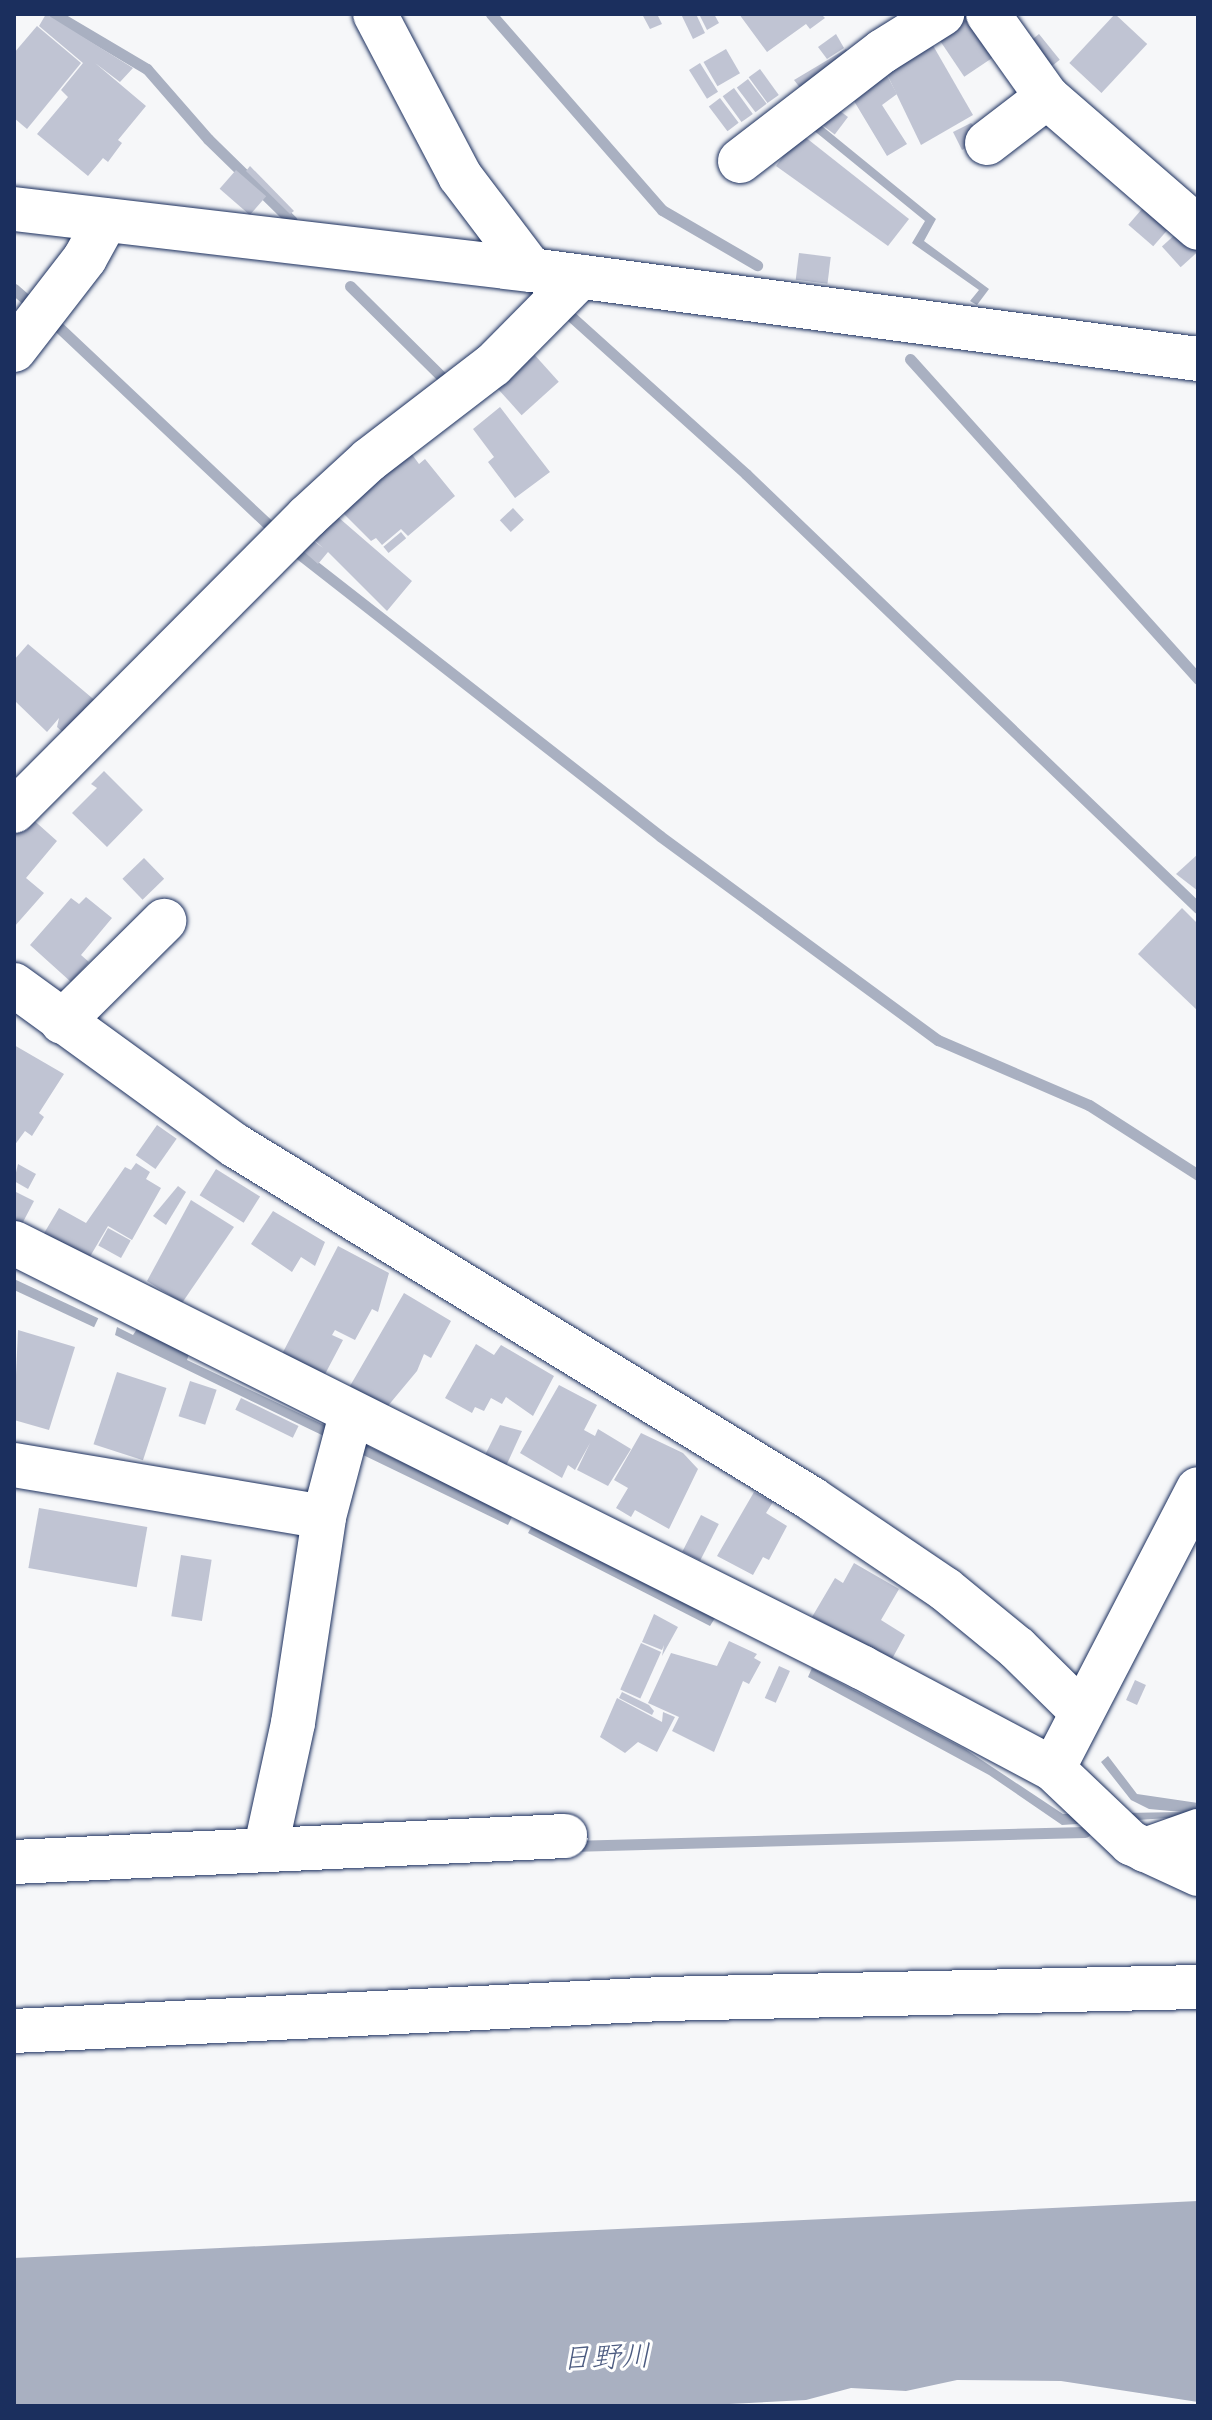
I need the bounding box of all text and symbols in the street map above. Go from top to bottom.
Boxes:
water label: 日野川 [560,2337,652,2377]

